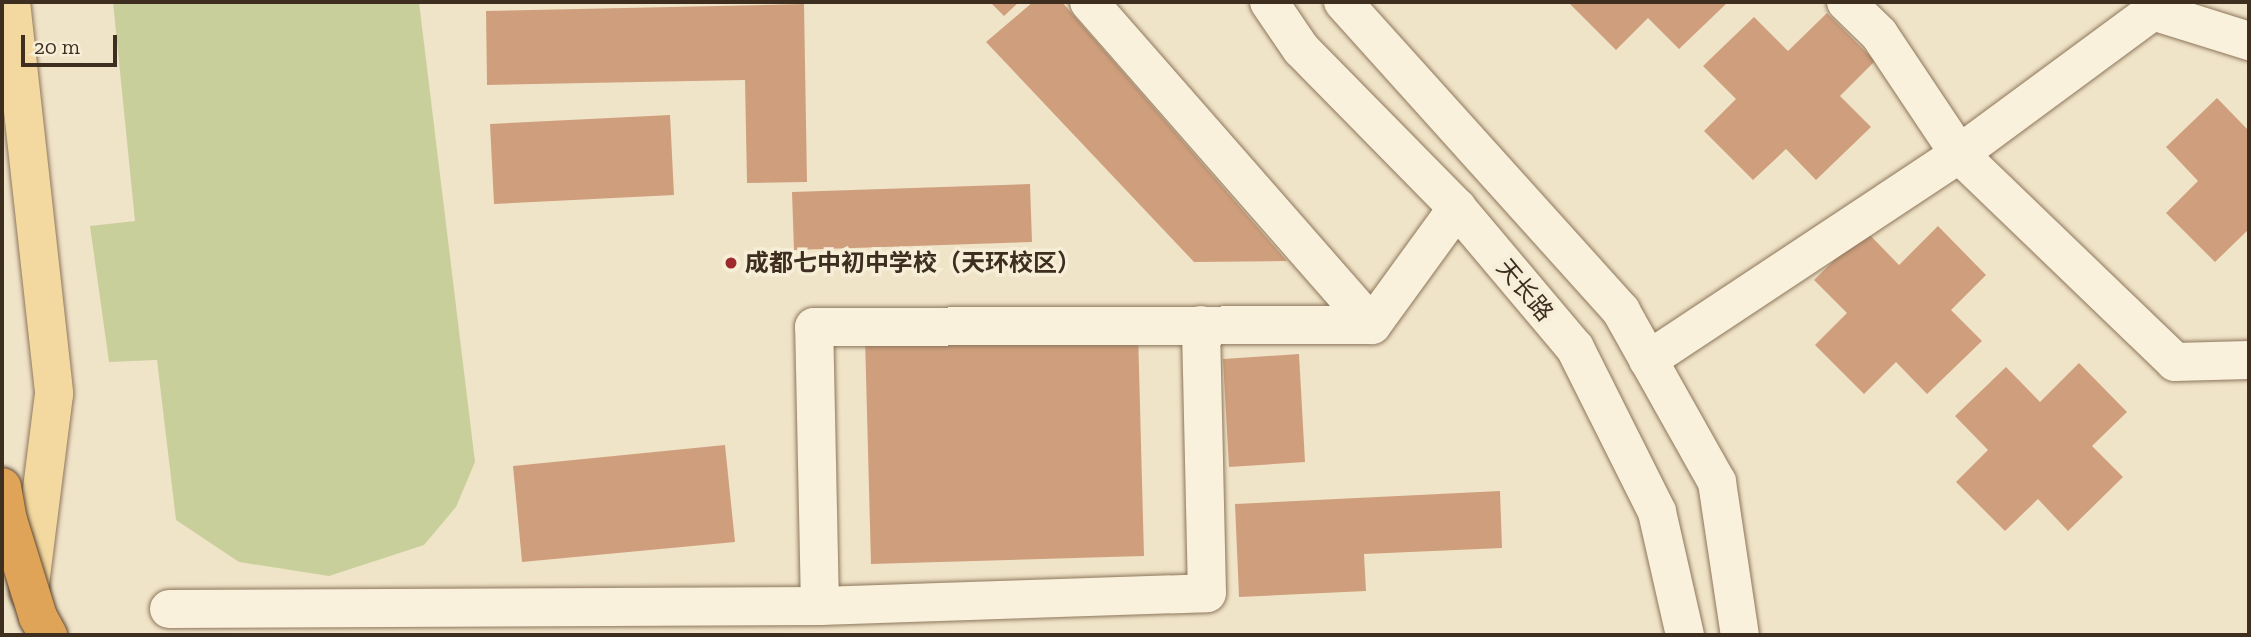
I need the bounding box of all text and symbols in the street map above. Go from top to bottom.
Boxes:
scale bar [24,21,121,65]
text: 20 m [34,34,80,59]
place label: 成都七中初中学校（天环校区） [745,249,1081,277]
street label: 天长路 [1491,253,1559,327]
marker: 成都七中初中学校（天环校区） [723,255,739,271]

